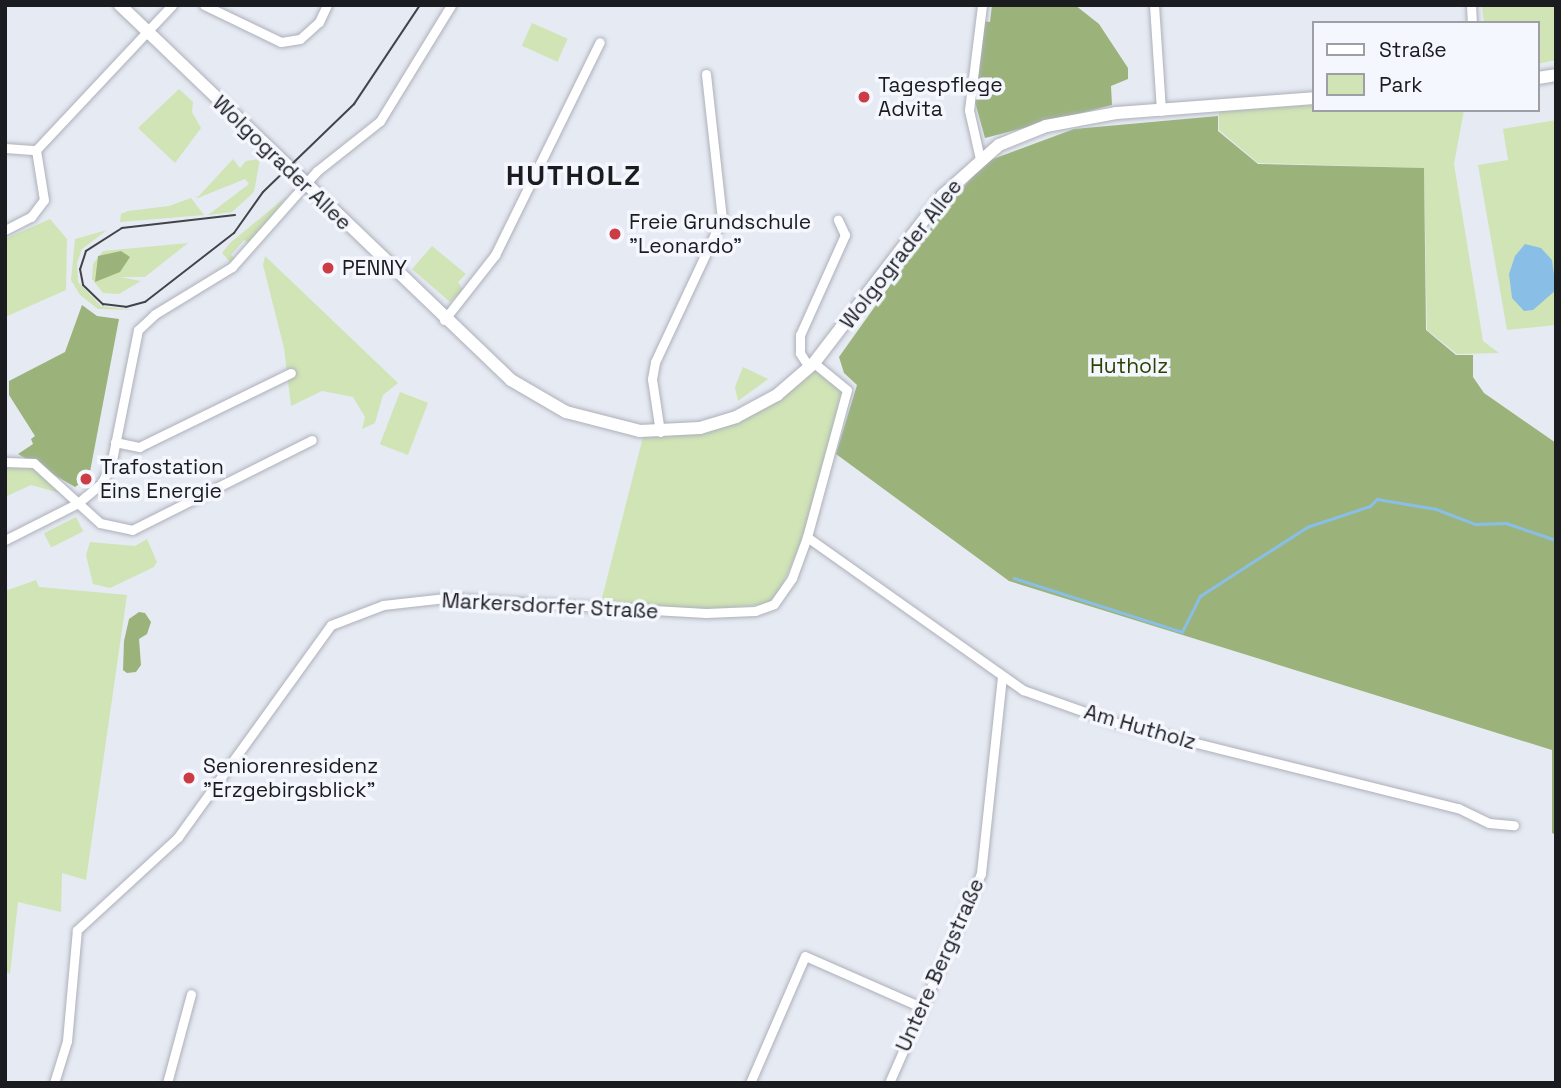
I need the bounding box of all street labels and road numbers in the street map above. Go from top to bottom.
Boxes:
street label: Wolgograder Allee [207,90,357,236]
street label: Wolgograder Allee [835,174,967,334]
street label: Markersdorfer Straße [441,588,659,624]
street label: Am Hutholz [1081,699,1199,755]
street label: Untere Bergstraße [891,875,989,1055]

